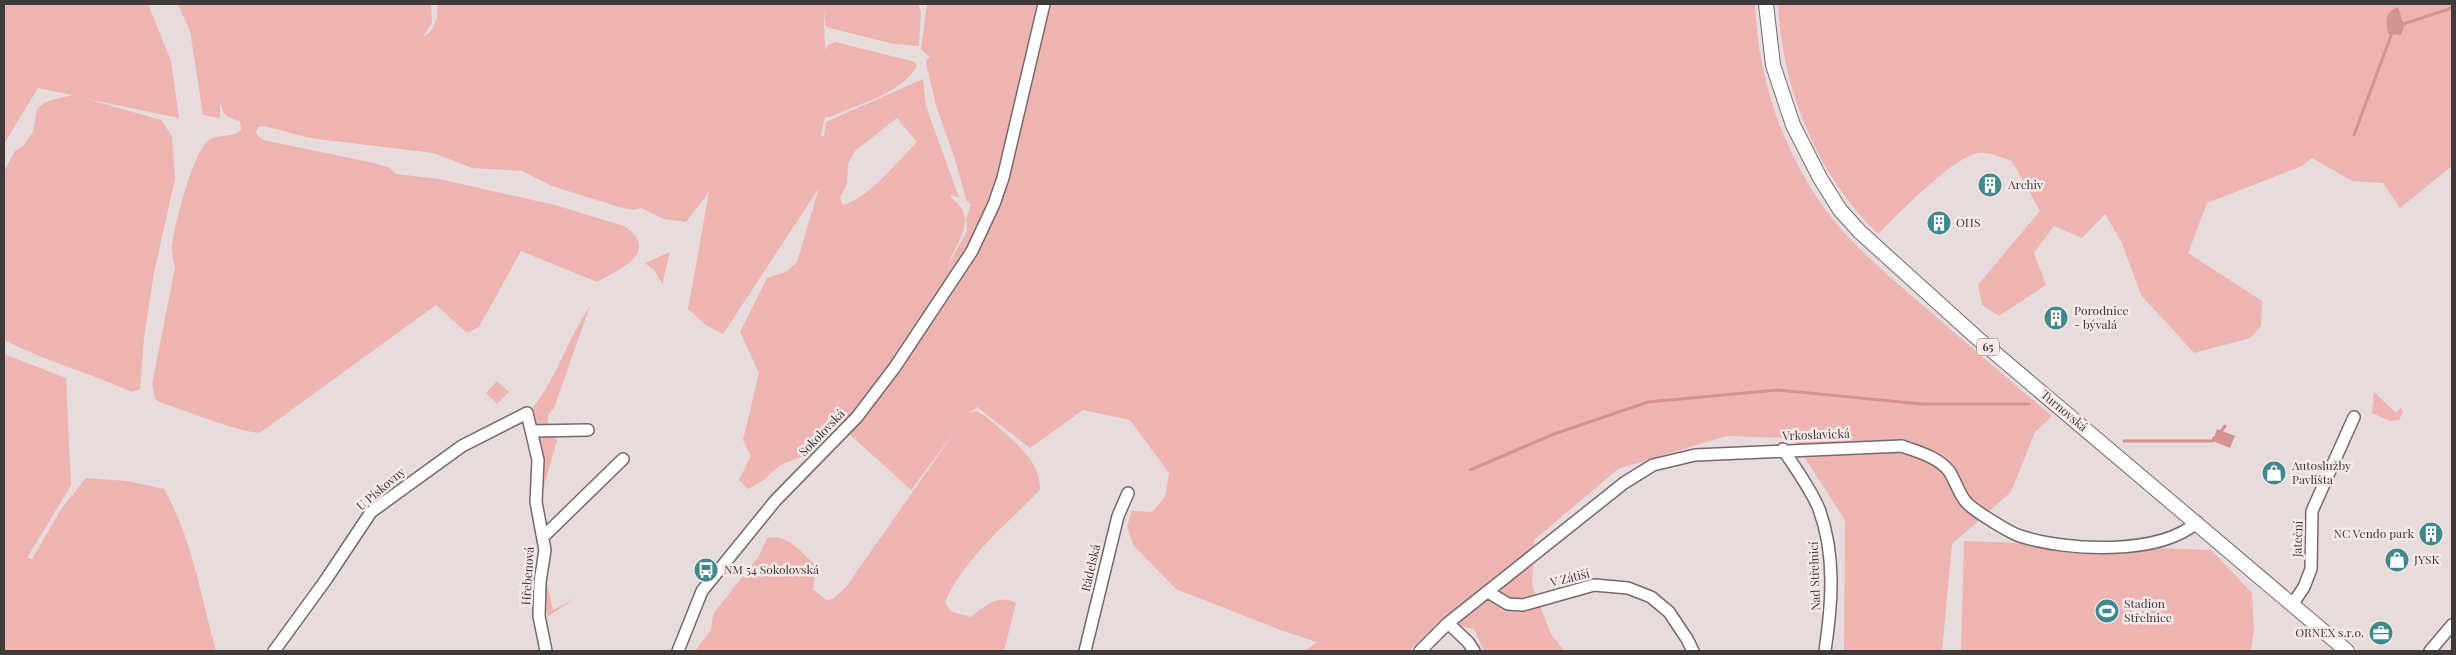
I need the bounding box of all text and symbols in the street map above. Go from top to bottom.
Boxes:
building icon: Archiv [1977,172,2003,198]
place label: Archiv [2007,176,2043,192]
building icon: OHS [1926,210,1952,236]
place label: OHS [1956,214,1980,230]
place label: Porodnice - bývalá [2074,302,2129,332]
building icon: Porodnice - bývalá [2043,305,2069,331]
road number: 65 [1977,338,1999,356]
street label: Turnovská [2038,386,2091,434]
street label: Sokolovská [795,405,848,459]
street label: Vrkoslavická [1781,425,1850,443]
place label: Autoslužby Pavlišta [2291,457,2351,487]
shop icon: Autoslužby Pavlišta [2261,460,2287,486]
street label: U Pískovny [353,463,408,513]
street label: Jateční [2288,520,2306,558]
building icon: NC Vendo park [2418,521,2444,547]
place label: NC Vendo park [2334,525,2414,541]
street label: Nad Střelnicí [1805,541,1823,611]
street label: Rádelská [1077,543,1103,593]
street label: Hřebenová [517,546,537,606]
shop icon: JYSK [2384,547,2410,573]
place label: JYSK [2413,551,2439,567]
bus stop icon: NM 54 Sokolovská [693,557,719,583]
place label: NM 54 Sokolovská [724,561,819,577]
street label: V Zátiší [1547,564,1592,590]
place label: Stadion Střelnice [2124,595,2172,625]
sports icon: Stadion Střelnice [2094,598,2120,624]
office icon: ORNEX s.r.o. [2368,620,2394,646]
place label: ORNEX s.r.o. [2295,624,2364,640]

